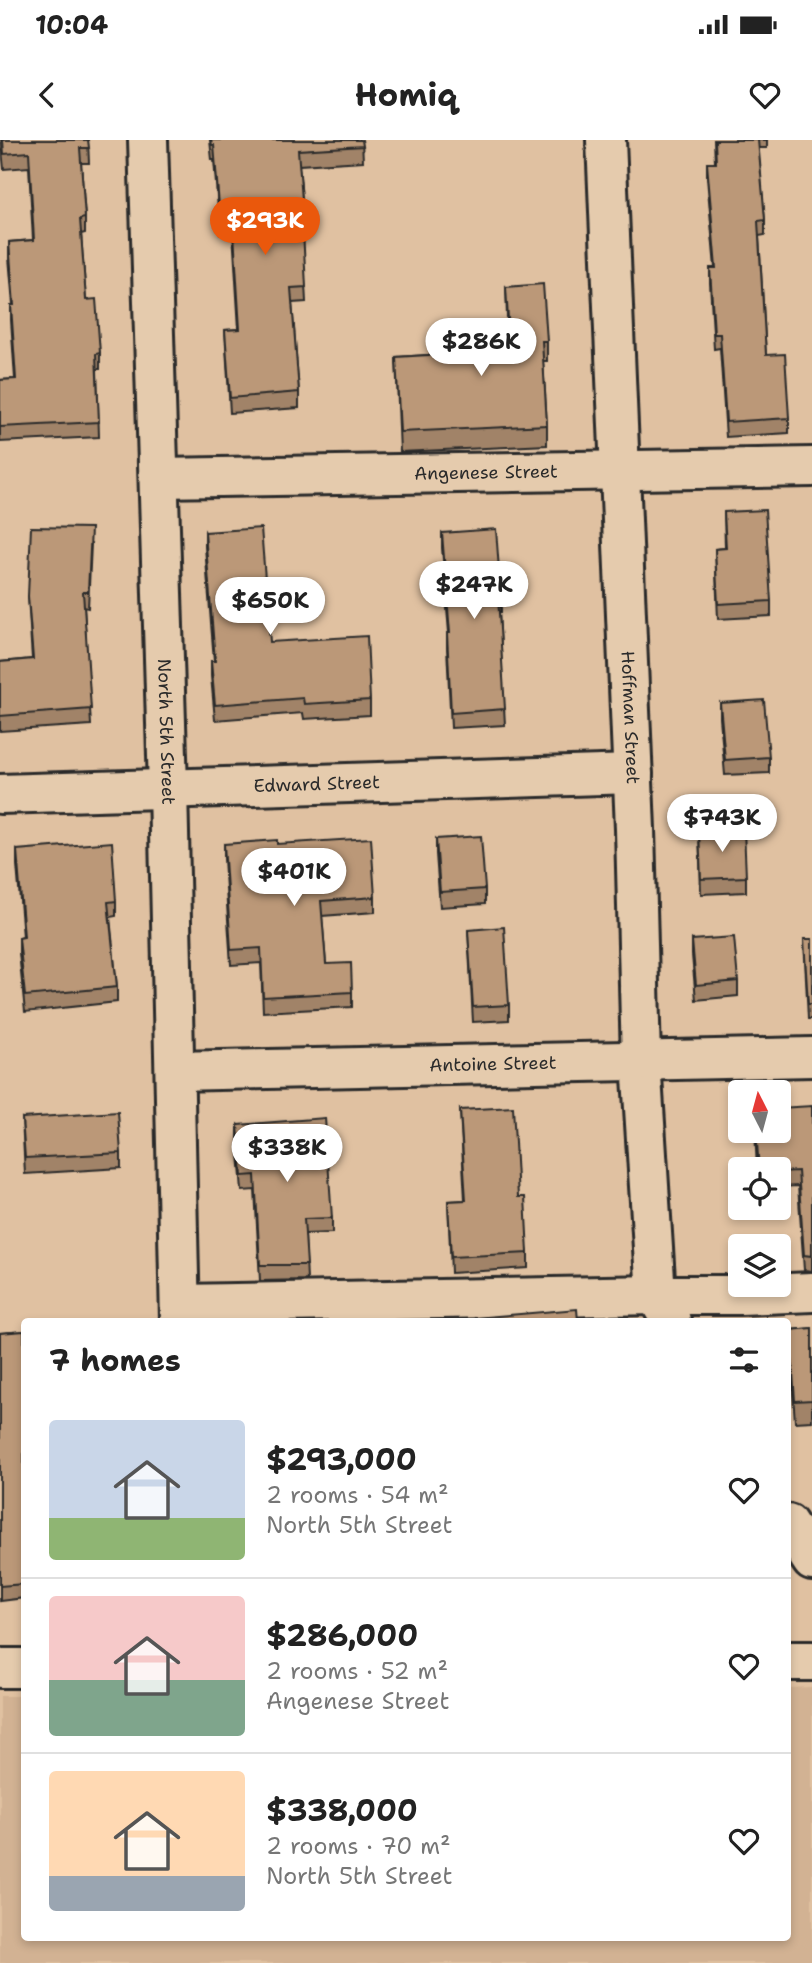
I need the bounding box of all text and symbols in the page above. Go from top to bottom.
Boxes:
text: 10:04 [35,7,108,42]
text: Homiq [355,73,457,116]
icon: back [28,76,66,114]
icon: heart [746,76,784,114]
pin: $293K [216,198,314,257]
text: $293K [226,205,304,235]
pin: $286K [432,318,530,378]
text: $286K [441,326,521,356]
street label: Angenese Street [414,459,558,486]
pin: $247K [425,561,523,621]
text: $247K [435,569,513,599]
pin: $650K [221,578,319,637]
text: $650K [231,585,309,615]
street label: Hoffman Street [616,650,645,785]
street label: North 5th Street [152,658,180,805]
street label: Edward Street [253,770,381,798]
pin: $743K [673,794,771,854]
text: $743K [683,802,761,832]
pin: $401K [245,848,343,908]
text: $401K [257,856,331,886]
street label: Antoine Street [429,1051,557,1077]
north arrow [728,1080,791,1143]
map controls [728,1080,791,1297]
pin: $338K [238,1124,336,1184]
text: $338K [248,1132,326,1162]
button: locate [728,1157,791,1220]
button: layers [728,1234,791,1297]
text: 7 homes [49,1340,181,1381]
icon: filters [725,1341,763,1379]
text: $293,000 [266,1439,417,1480]
icon: home [105,1448,189,1532]
icon: heart [725,1471,763,1509]
text: 2 rooms · 54 m² [266,1480,449,1510]
text: North 5th Street [266,1510,453,1540]
text: $286,000 [266,1615,418,1656]
icon: home [105,1624,189,1708]
icon: heart [725,1647,763,1685]
text: 2 rooms · 52 m² [266,1656,448,1686]
text: Angenese Street [266,1686,449,1716]
text: $338,000 [266,1790,418,1831]
icon: home [105,1799,189,1883]
icon: heart [725,1822,763,1860]
text: 2 rooms · 70 m² [266,1831,451,1861]
text: North 5th Street [266,1861,453,1891]

